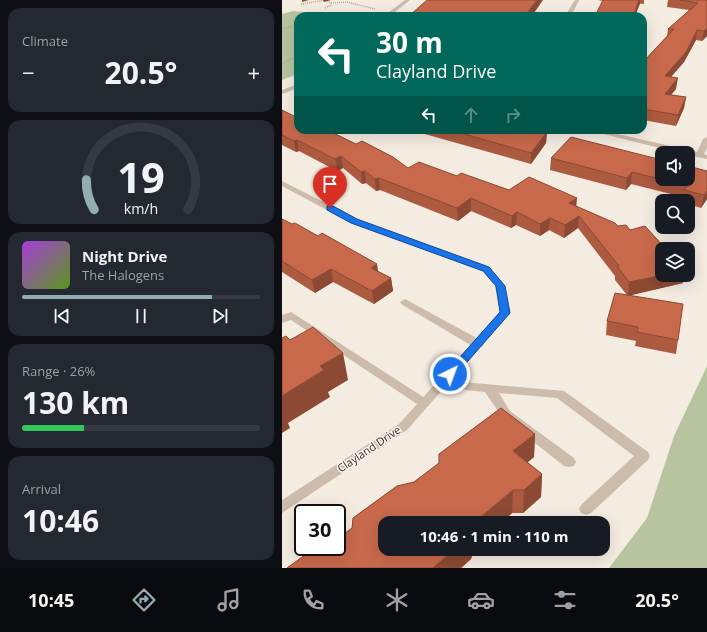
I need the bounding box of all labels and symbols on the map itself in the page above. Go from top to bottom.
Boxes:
pin [313,167,347,208]
position arrow [429,353,471,395]
street label: Clayland Drive [334,422,403,475]
speed limit sign: 30 [294,504,346,556]

